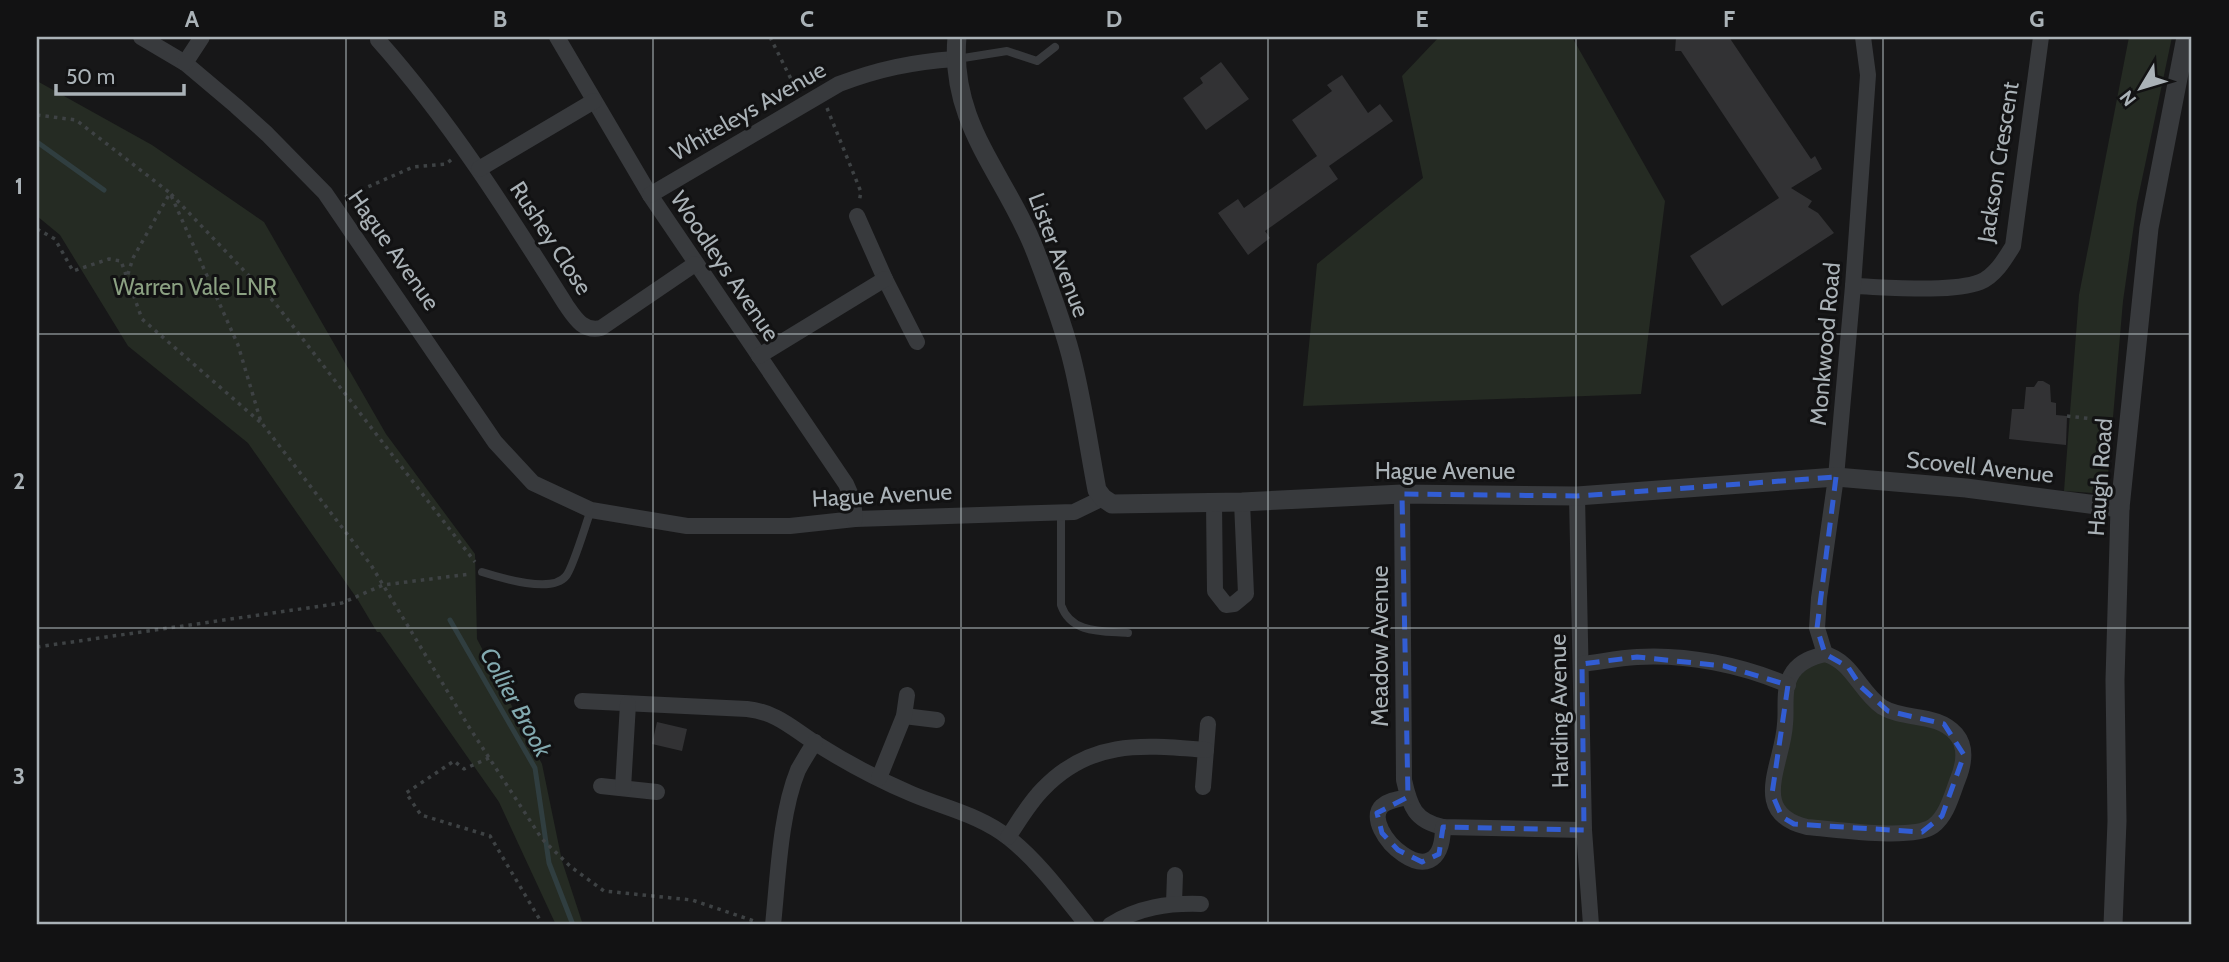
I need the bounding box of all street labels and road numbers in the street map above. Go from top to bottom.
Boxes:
street label: Whiteleys Avenue [665,55,831,167]
street label: Jackson Crescent [1971,79,2025,245]
street label: Rushey Close [504,176,598,300]
street label: Hague Avenue [342,184,446,316]
street label: Woodleys Avenue [664,186,786,347]
street label: Lister Avenue [1023,189,1096,321]
street label: Monkwood Road [1804,261,1846,427]
street label: Haugh Road [2082,417,2118,537]
street label: Scovell Avenue [1905,445,2055,489]
street label: Hague Avenue [1375,457,1515,485]
street label: Hague Avenue [811,477,953,513]
street label: Meadow Avenue [1366,565,1394,727]
street label: Harding Avenue [1544,634,1574,788]

